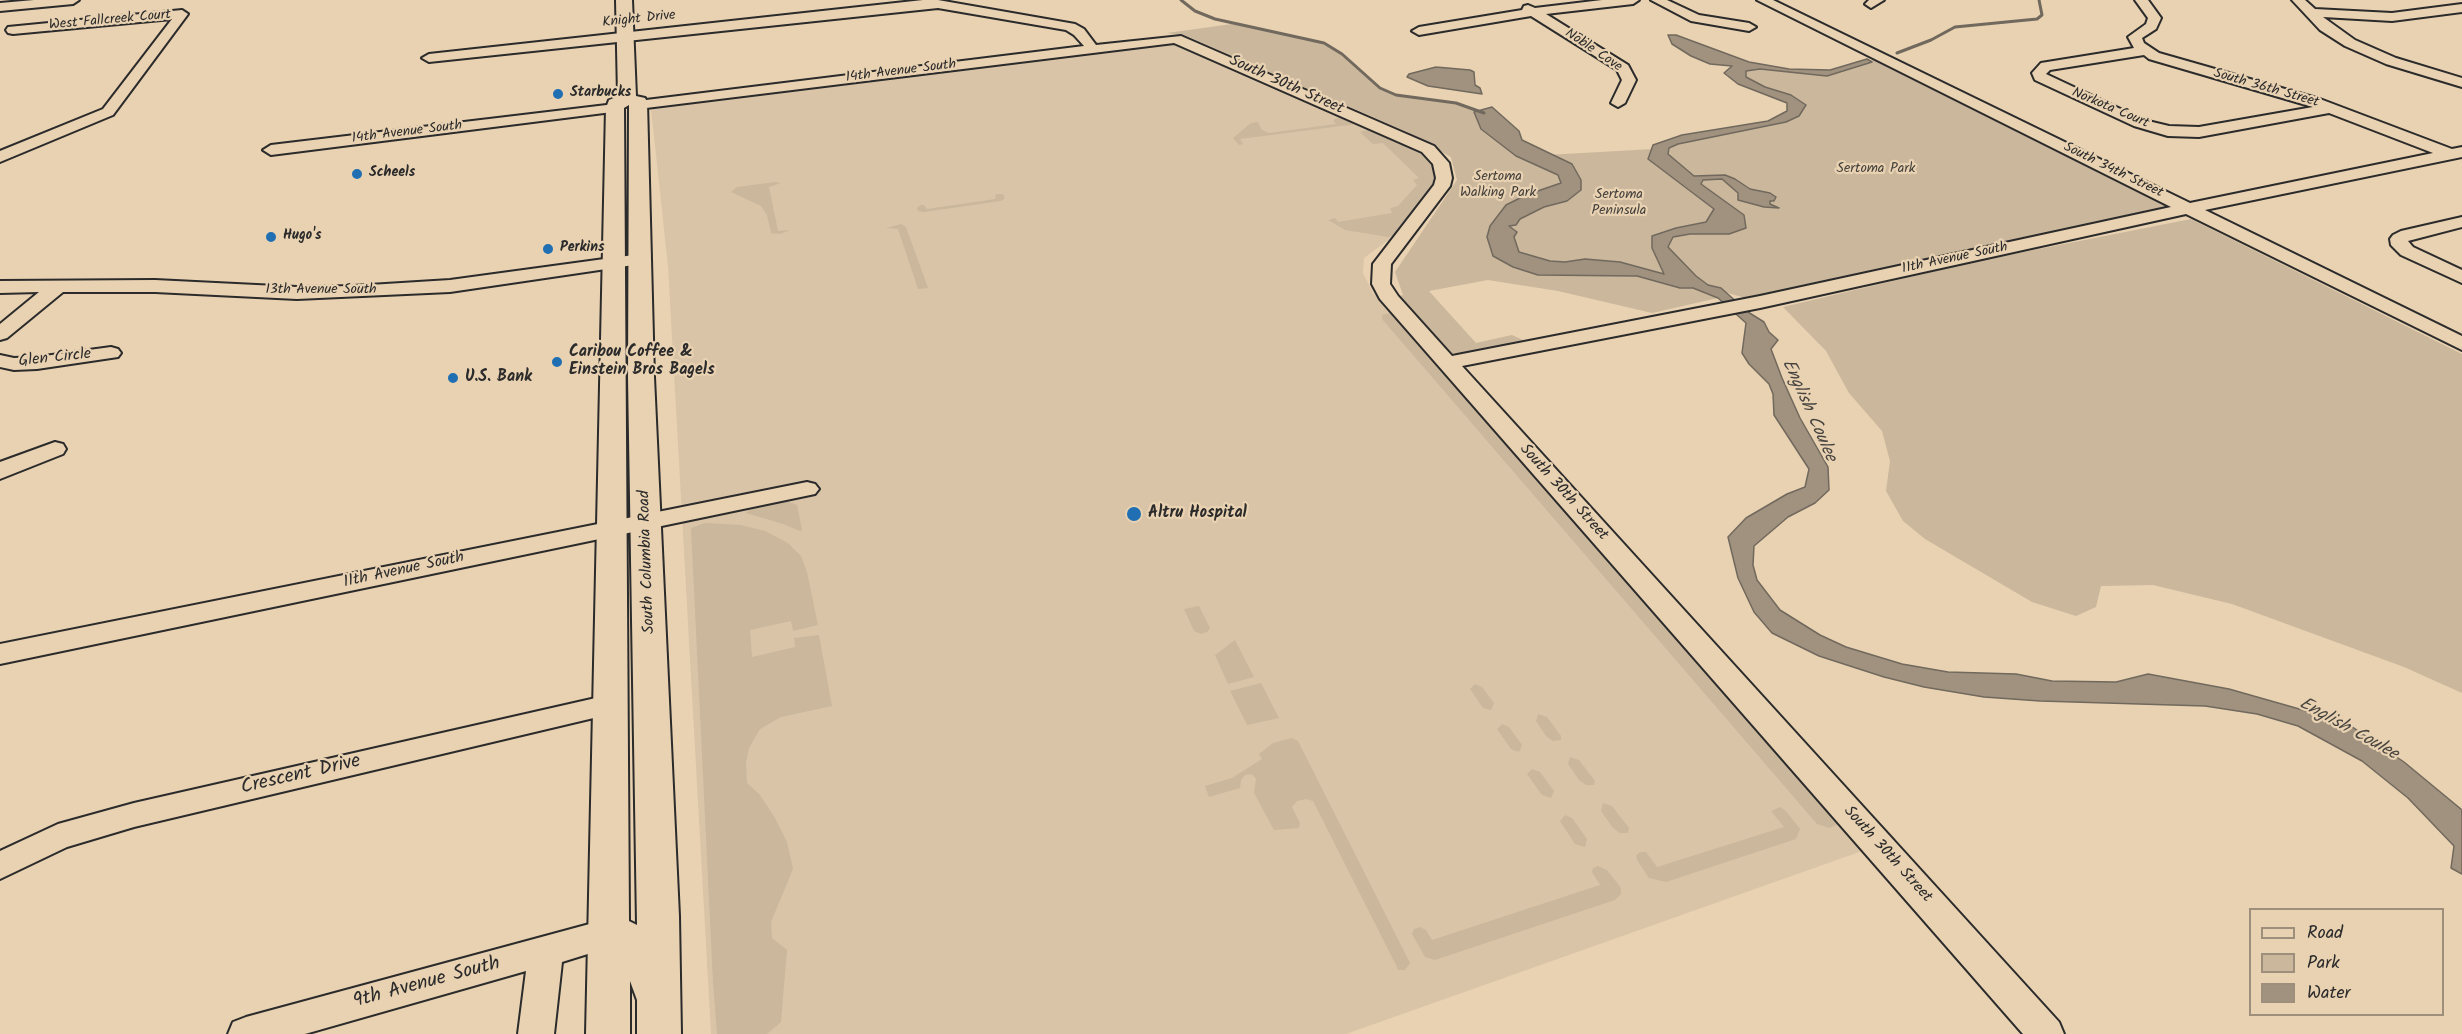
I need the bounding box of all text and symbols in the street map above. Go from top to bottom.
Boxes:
street label: West Fallcreek Court [48,7,172,35]
street label: Knight Drive [602,8,676,32]
street label: Noble Cove [1561,26,1625,76]
street label: South 30th Street [1226,52,1346,120]
street label: 14th Avenue South [845,57,957,87]
street label: South 36th Street [2211,66,2321,112]
street label: Norkota Court [2069,85,2151,133]
place label: Starbucks [570,86,631,102]
marker: Starbucks [551,87,565,101]
street label: 14th Avenue South [351,118,463,148]
street label: South 34th Street [2060,140,2166,202]
park label: Sertoma Park [1837,162,1915,178]
place label: Scheels [369,166,415,182]
marker: Scheels [350,167,364,181]
park label: Sertoma Walking Park [1460,170,1536,202]
park label: Sertoma Peninsula [1592,188,1646,220]
place label: Hugo's [283,229,322,245]
marker: Hugo's [264,230,278,244]
street label: 11th Avenue South [1901,240,2009,278]
place label: Perkins [560,241,604,257]
marker: Perkins [541,242,555,256]
street label: 13th Avenue South [265,283,377,299]
place label: Caribou Coffee & Einstein Bros Bagels [569,343,715,381]
street label: Glen Circle [18,346,92,372]
marker: Caribou Coffee & Einstein Bros Bagels [550,355,564,369]
water label: English Coulee [1776,356,1840,466]
place label: U.S. Bank [465,368,532,388]
marker: U.S. Bank [446,371,460,385]
street label: South 30th Street [1515,441,1611,545]
street label: South Columbia Road [636,490,660,634]
place label: Altru Hospital [1148,504,1247,524]
marker: Altru Hospital [1125,505,1143,523]
street label: 11th Avenue South [342,549,466,593]
water label: English Coulee [2295,694,2401,766]
street label: Crescent Drive [239,751,363,801]
street label: South 30th Street [1839,803,1935,907]
legend [2249,908,2444,1016]
text: Road [2307,919,2343,948]
text: Park [2307,949,2340,978]
street label: 9th Avenue South [351,953,503,1015]
text: Water [2307,979,2351,1008]

